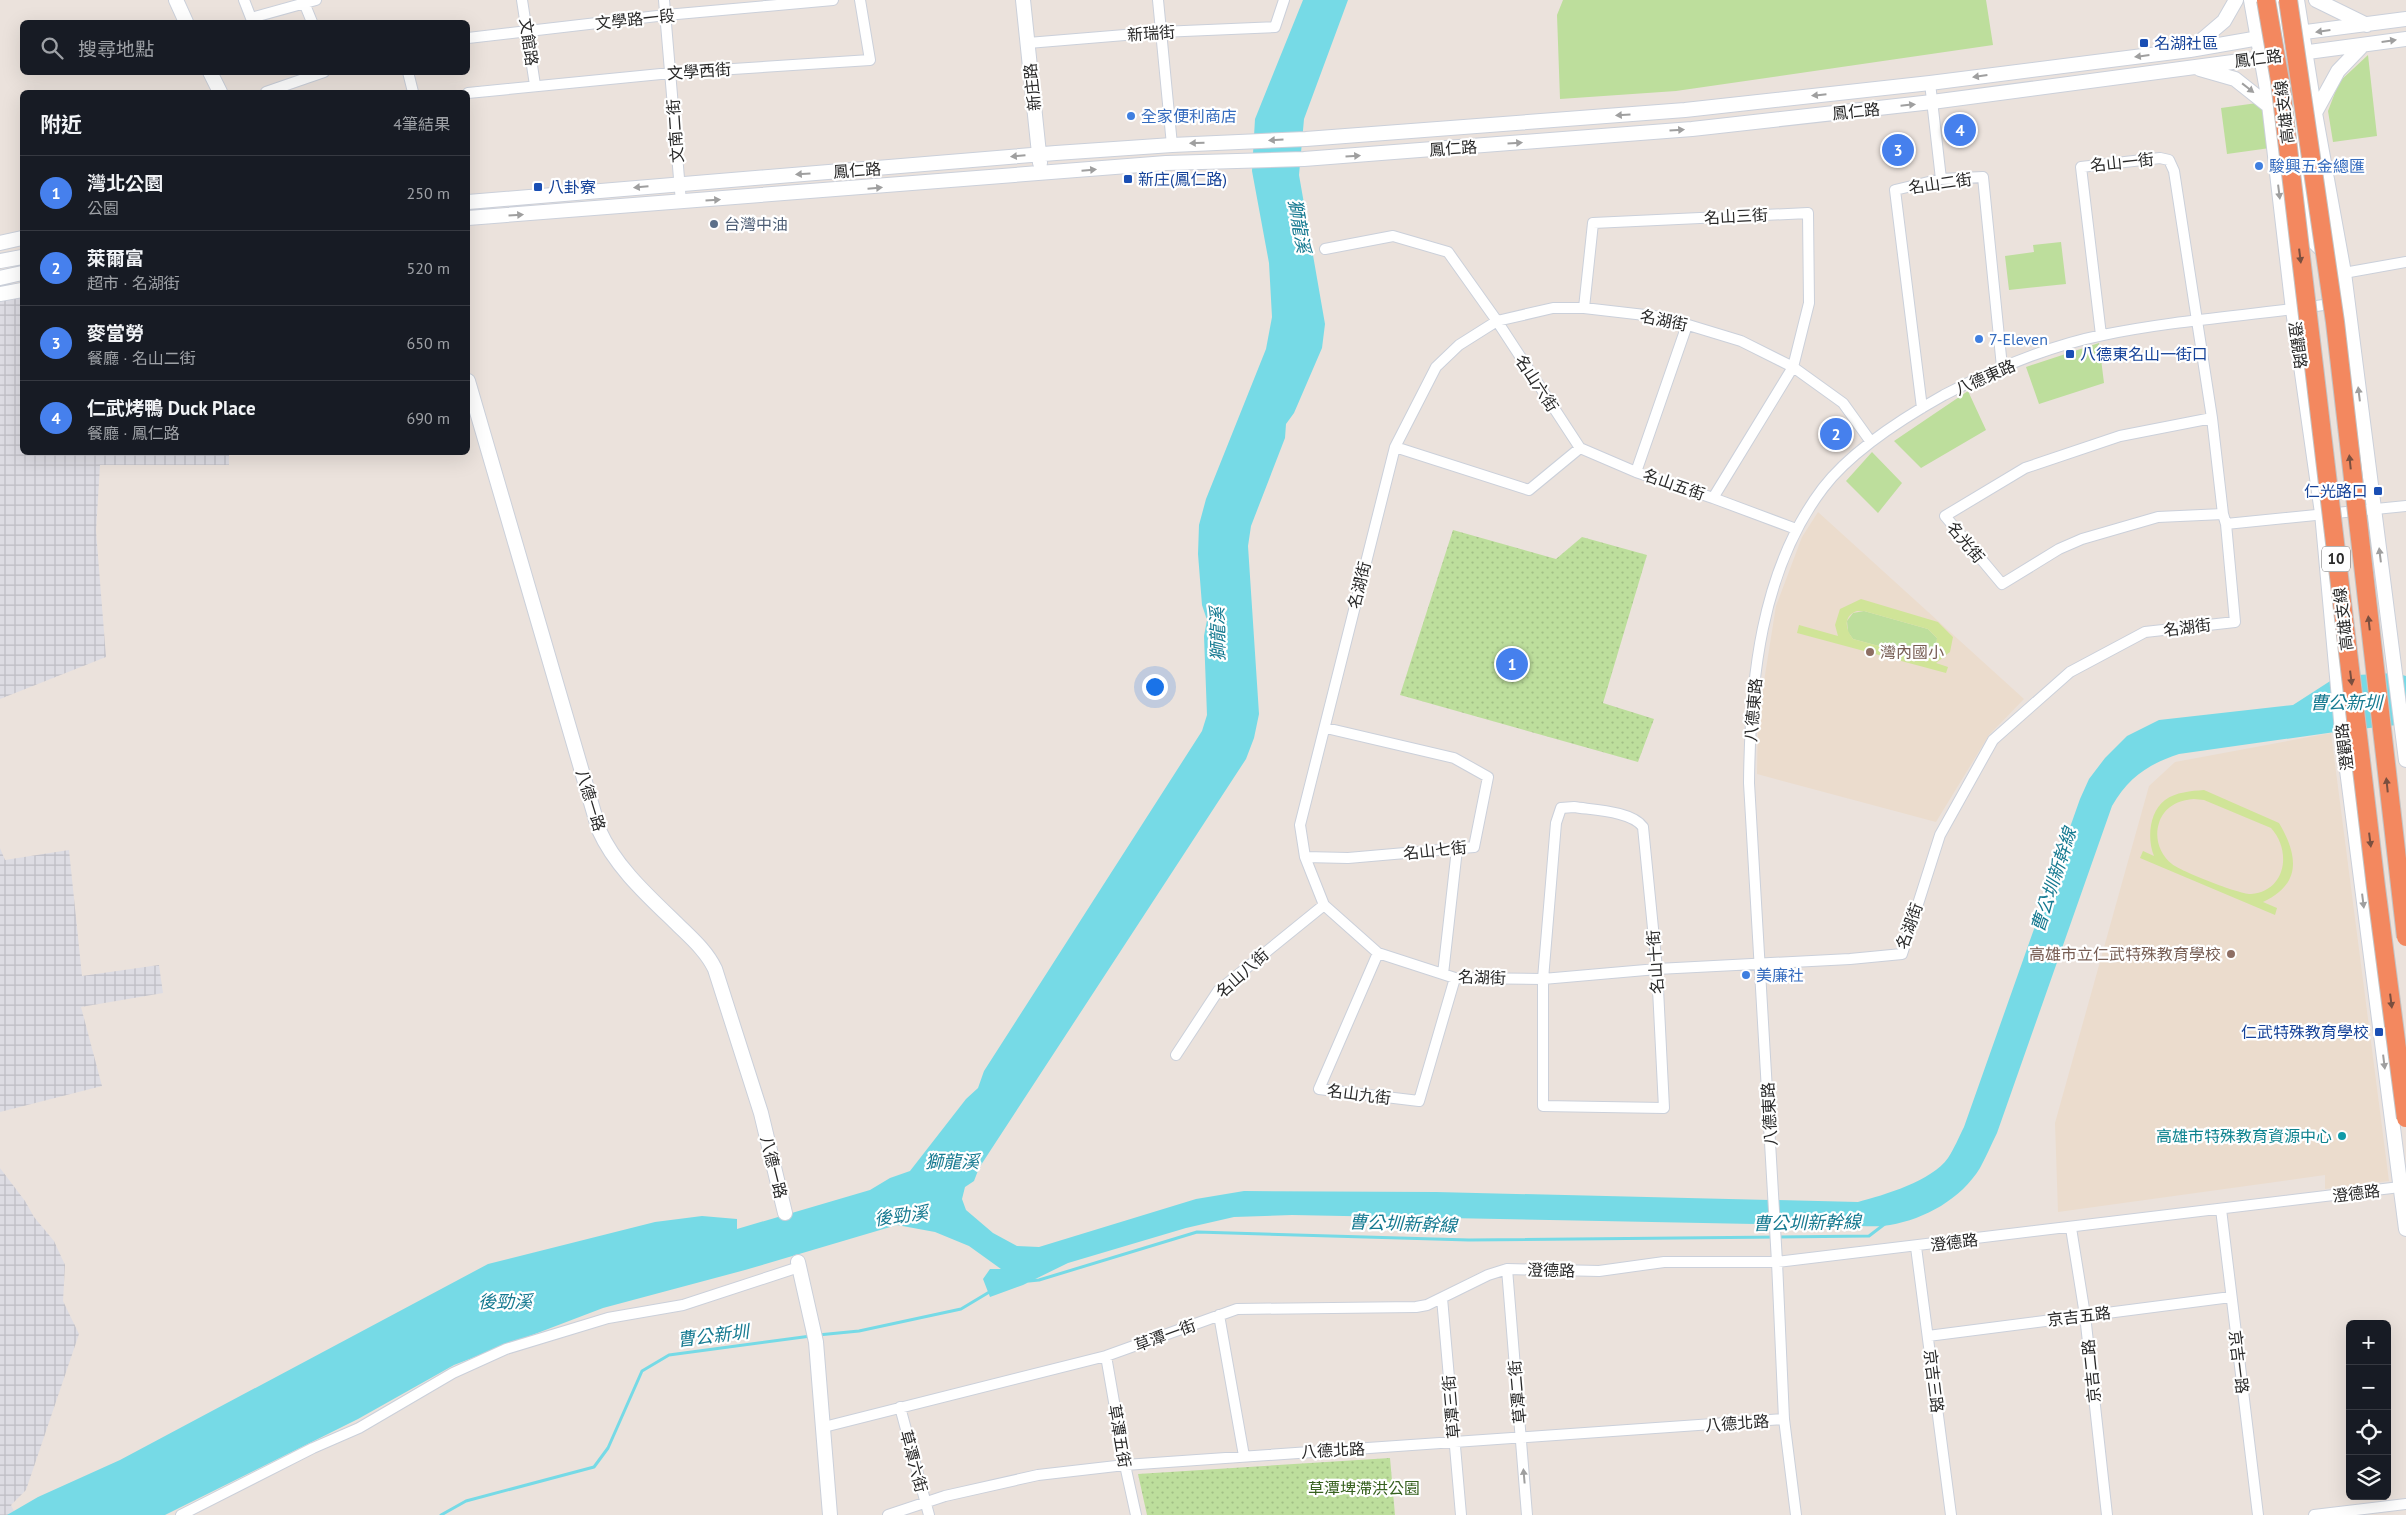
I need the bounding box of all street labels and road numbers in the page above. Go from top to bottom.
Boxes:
street label: 文學路一段 [594,5,676,33]
street label: 文館路 [516,17,542,67]
street label: 新瑞街 [1126,21,1176,45]
street label: 鳳仁路 [2233,45,2283,71]
street label: 文學西街 [666,59,732,83]
street label: 新庄路 [1020,62,1044,112]
street label: 高雄支線 [2270,79,2298,145]
street label: 文南二街 [663,98,687,164]
street label: 鳳仁路 [1831,99,1881,123]
street label: 鳳仁路 [1428,136,1478,160]
street label: 名山一街 [2089,149,2155,175]
street label: 鳳仁路 [832,158,882,182]
street label: 名山二街 [1907,169,1973,197]
street label: 名山三街 [1704,204,1768,228]
street label: 名湖街 [1638,305,1690,335]
street label: 澄觀路 [2285,320,2311,370]
street label: 名山六街 [1511,351,1563,415]
street label: 八德東路 [1952,355,2018,399]
street label: 名山五街 [1640,464,1708,504]
street label: 名光街 [1943,517,1989,567]
road number: 10 [2322,546,2350,572]
street label: 名湖街 [1343,559,1375,611]
street label: 高雄支線 [2329,586,2357,652]
street label: 名湖街 [2162,614,2212,640]
street label: 八德東路 [1740,677,1766,743]
street label: 澄觀路 [2331,722,2357,772]
street label: 八德一路 [572,766,610,834]
street label: 名山七街 [1402,837,1468,863]
street label: 名湖街 [1891,900,1927,952]
street label: 名山十街 [1643,929,1667,995]
street label: 名山八街 [1212,944,1272,1002]
street label: 名湖街 [1458,966,1506,988]
street label: 名山九街 [1326,1080,1392,1108]
street label: 八德東路 [1757,1082,1781,1146]
street label: 八德一路 [757,1134,791,1200]
street label: 澄德路 [2331,1180,2381,1206]
street label: 澄德路 [1929,1229,1979,1255]
street label: 澄德路 [1527,1260,1575,1280]
street label: 京吉五路 [2046,1302,2112,1330]
street label: 草潭一街 [1132,1315,1198,1355]
street label: 京吉一路 [2225,1329,2253,1395]
street label: 京吉二路 [2078,1338,2104,1404]
street label: 京吉三路 [1920,1348,1948,1414]
street label: 草潭二街 [1504,1359,1530,1425]
street label: 草潭三街 [1438,1374,1464,1440]
street label: 草潭五街 [1105,1403,1135,1469]
street label: 八德北路 [1704,1411,1770,1435]
street label: 草潭六街 [896,1427,932,1495]
street label: 八德北路 [1301,1438,1365,1462]

